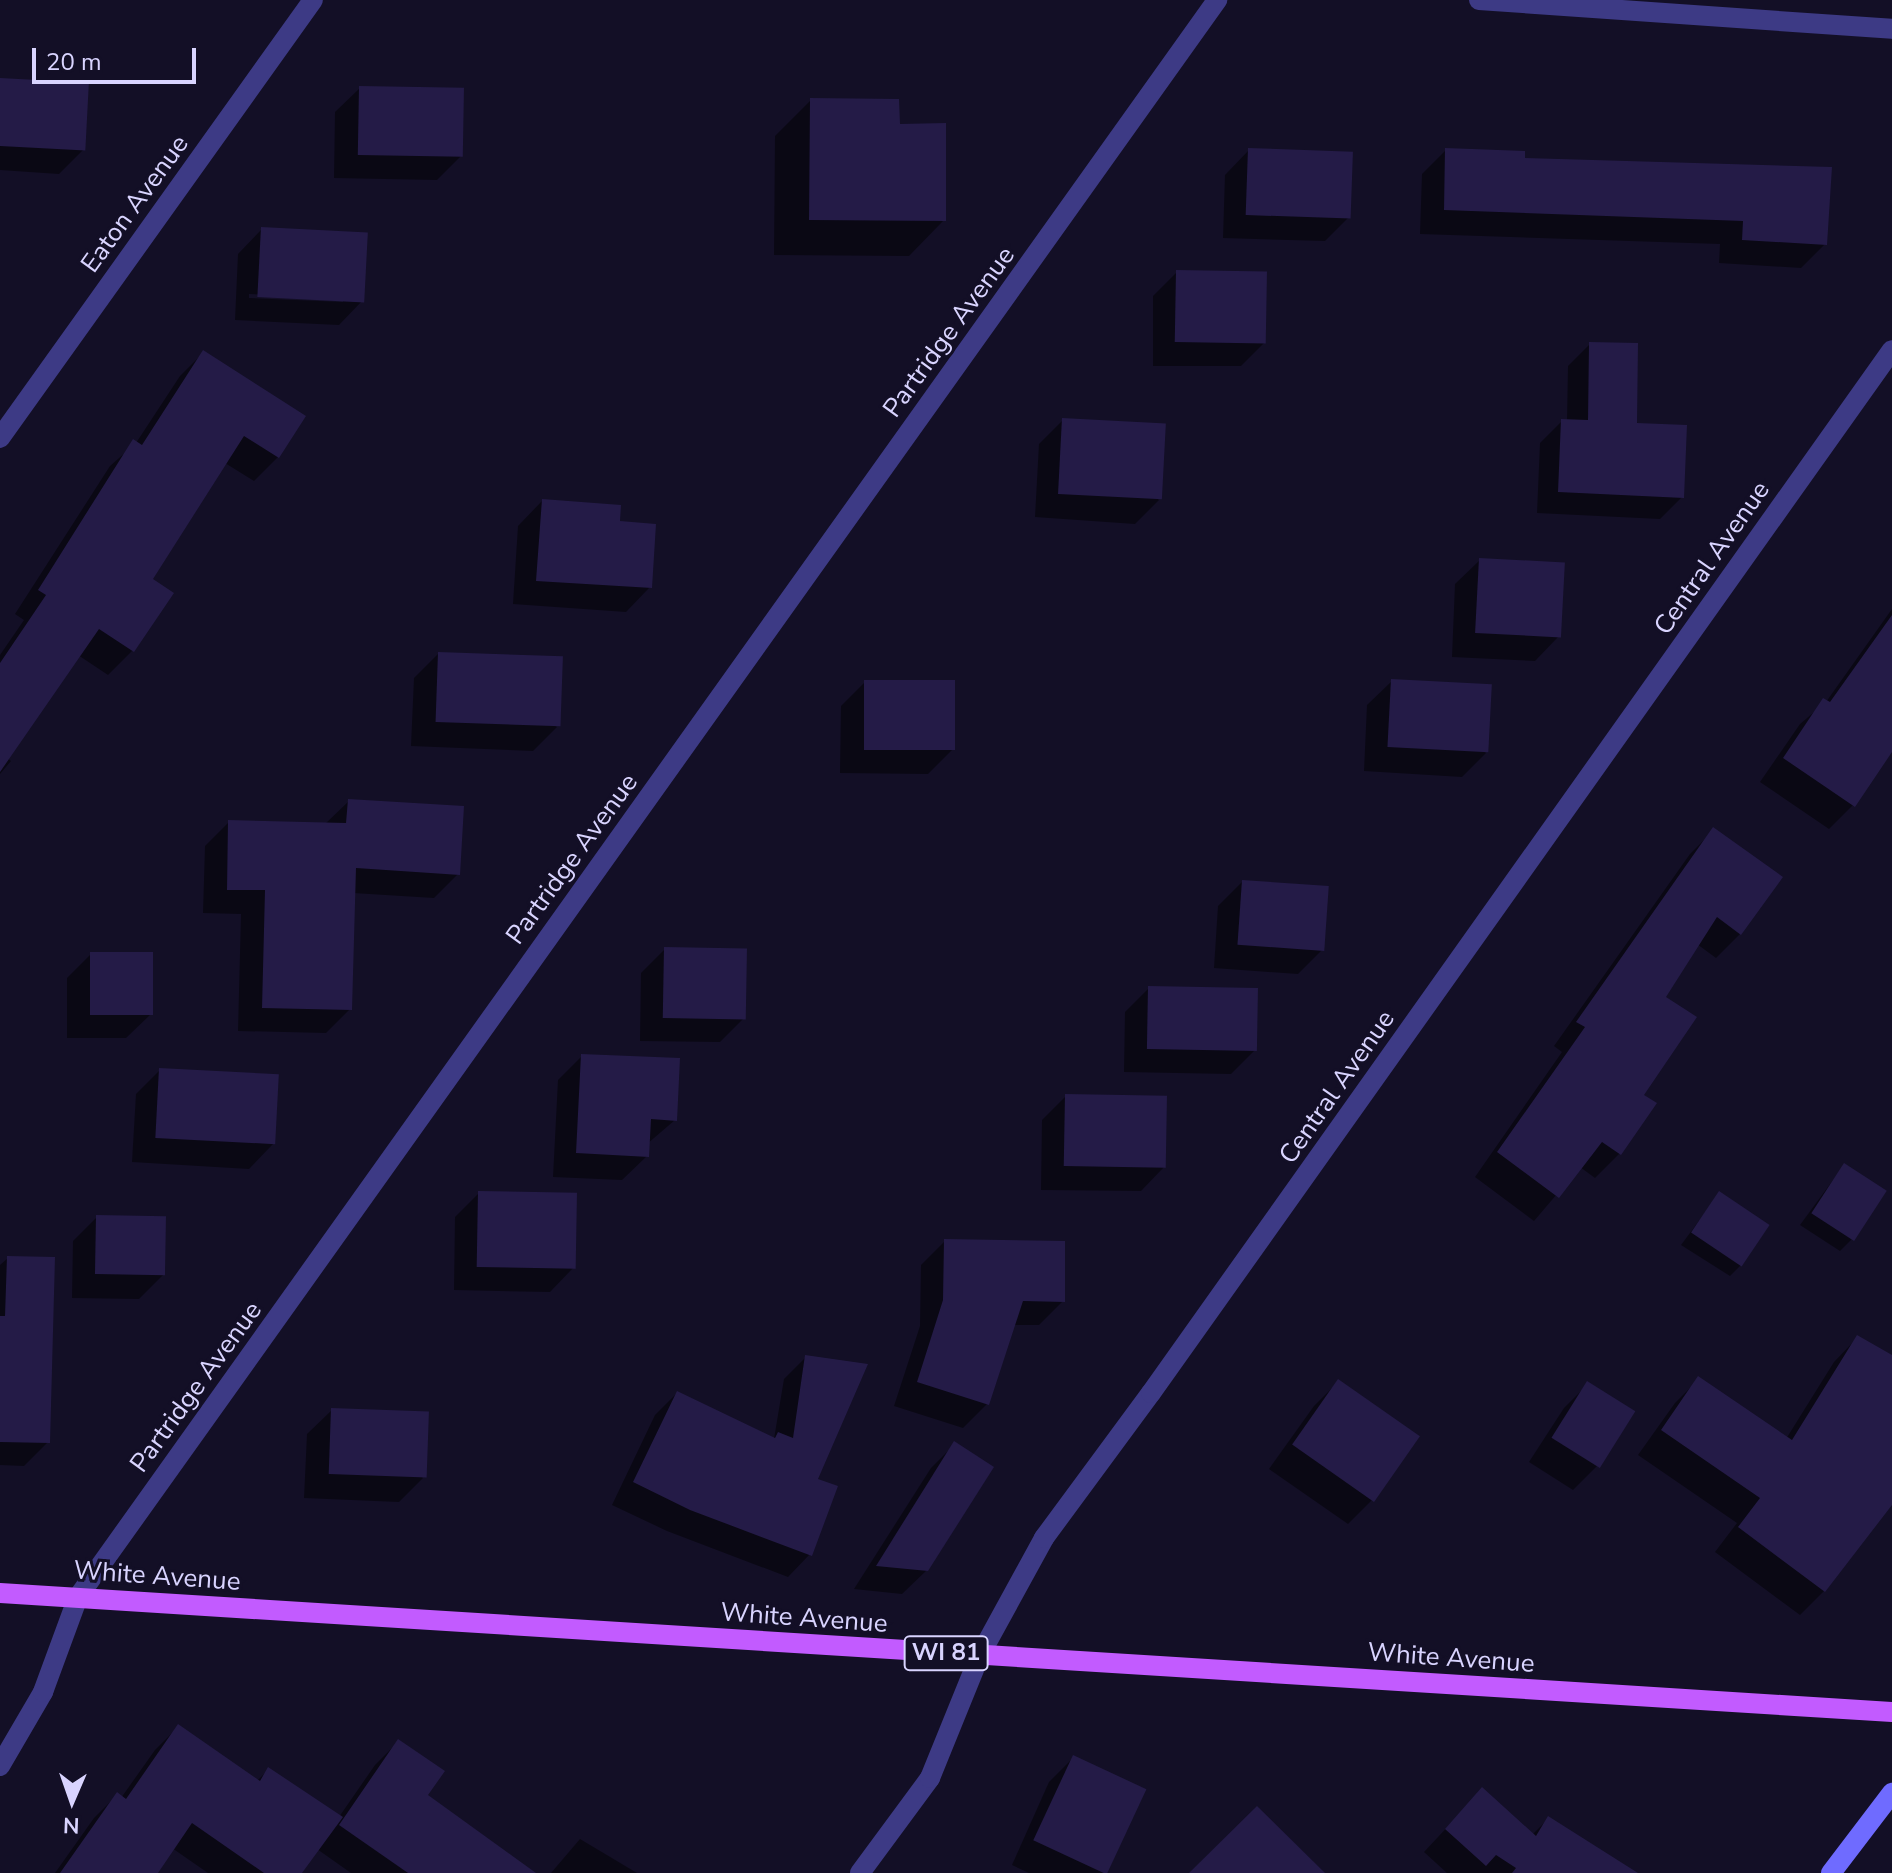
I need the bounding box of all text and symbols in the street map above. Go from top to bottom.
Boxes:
scale bar [36,32,200,82]
text: 20 m [46,46,102,78]
street label: Eaton Avenue [75,129,195,279]
street label: Partridge Avenue [877,241,1021,423]
street label: Central Avenue [1648,475,1776,641]
street label: Partridge Avenue [500,768,644,950]
street label: Central Avenue [1273,1004,1401,1170]
street label: Partridge Avenue [124,1296,268,1478]
street label: White Avenue [72,1555,242,1597]
street label: White Avenue [719,1597,889,1639]
road number: WI 81 [902,1633,990,1673]
street label: White Avenue [1366,1637,1536,1679]
north arrow [32,1761,112,1841]
text: N [62,1810,80,1840]

